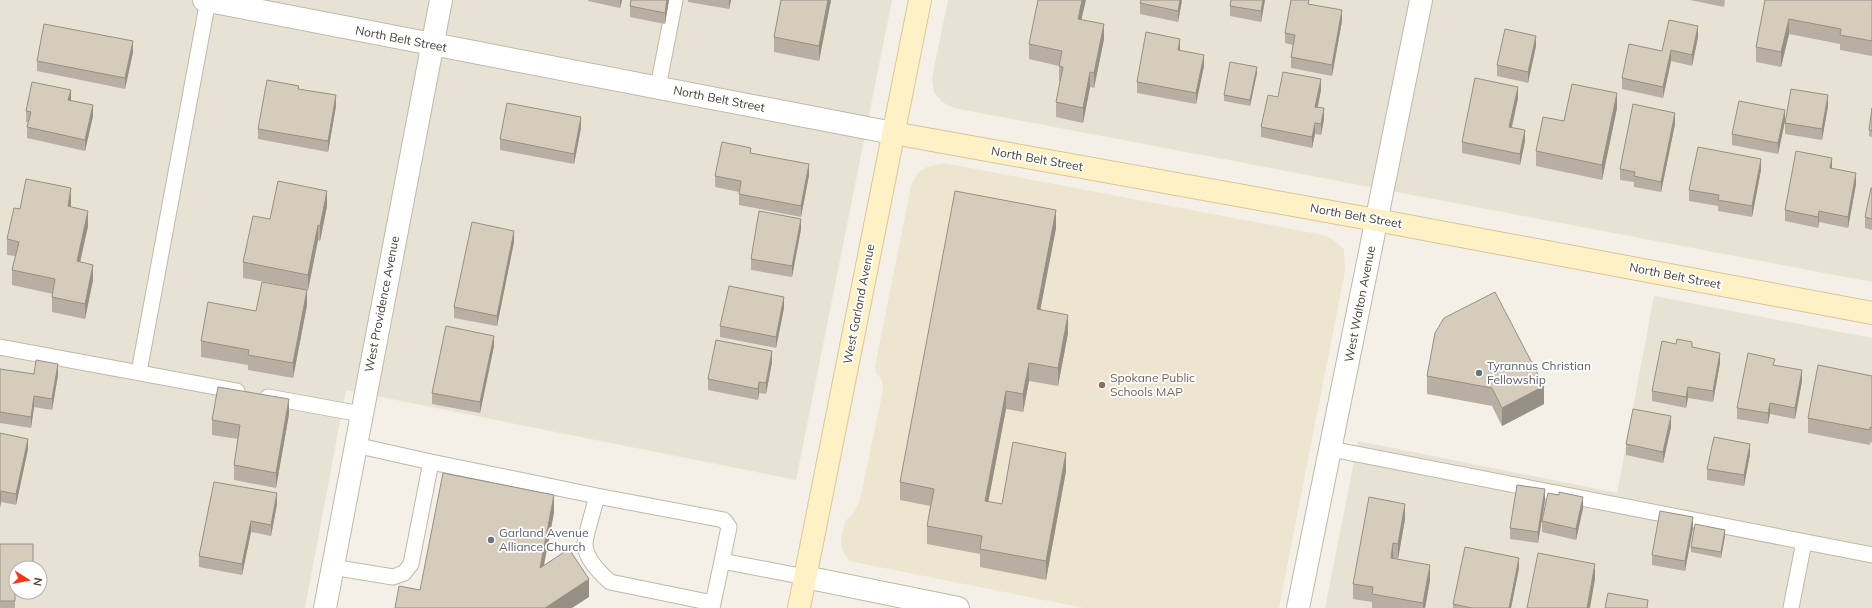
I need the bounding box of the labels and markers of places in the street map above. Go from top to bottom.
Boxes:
place label: Tyrannus Christian Fellowship [1487,358,1591,387]
marker: Tyrannus Christian Fellowship [1474,368,1484,378]
place label: Spokane Public Schools MAP [1110,370,1195,399]
marker: Spokane Public Schools MAP [1097,380,1107,390]
place label: Garland Avenue Alliance Church [499,525,589,554]
marker: Garland Avenue Alliance Church [486,535,496,545]

